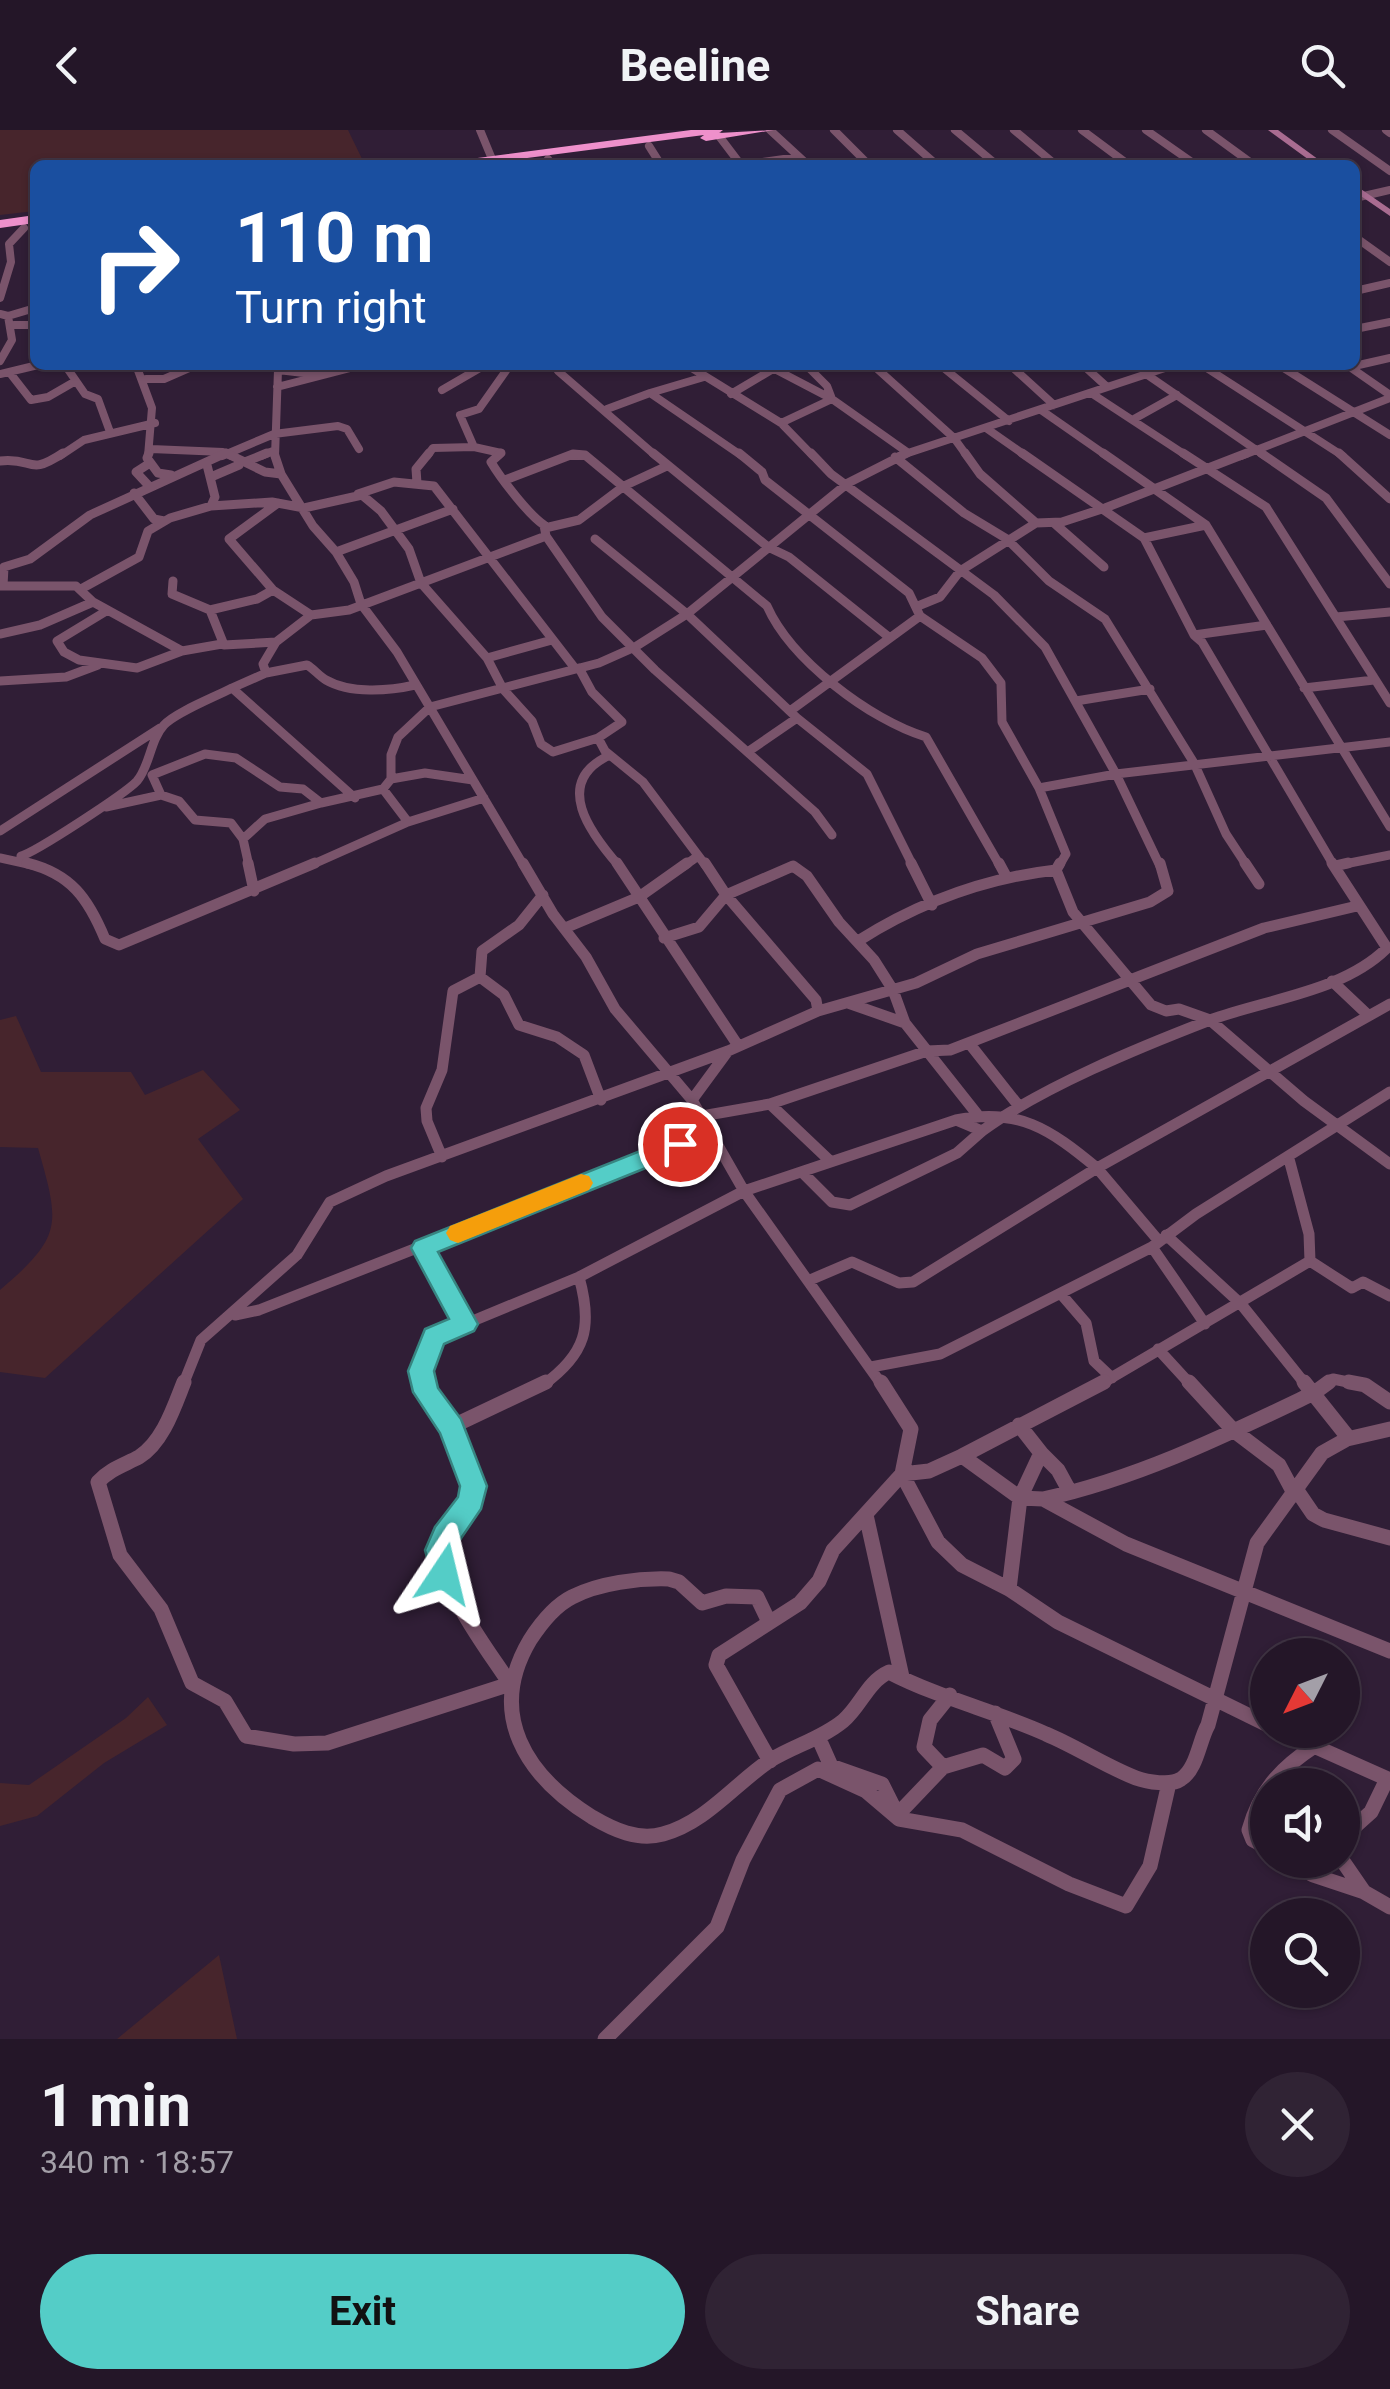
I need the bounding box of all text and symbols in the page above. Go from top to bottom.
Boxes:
icon: back [40,38,95,93]
icon: search [1295,38,1350,93]
text: Beeline [620,39,770,92]
text: 110 m [235,197,434,279]
icon: right [70,200,200,330]
text: Turn right [235,281,427,334]
pin [638,1102,723,1187]
icon: arrive [653,1117,708,1172]
position arrow [392,1522,496,1626]
north arrow [1250,1638,1360,1748]
map controls [1250,1638,1360,2008]
button: sound [1250,1768,1360,1878]
button: search [1250,1898,1360,2008]
text: 1 min [40,2070,191,2141]
button: close [1245,2072,1350,2177]
text: 340 m · 18:57 [40,2143,234,2181]
button: Exit [40,2254,685,2369]
button: Share [705,2254,1350,2369]

